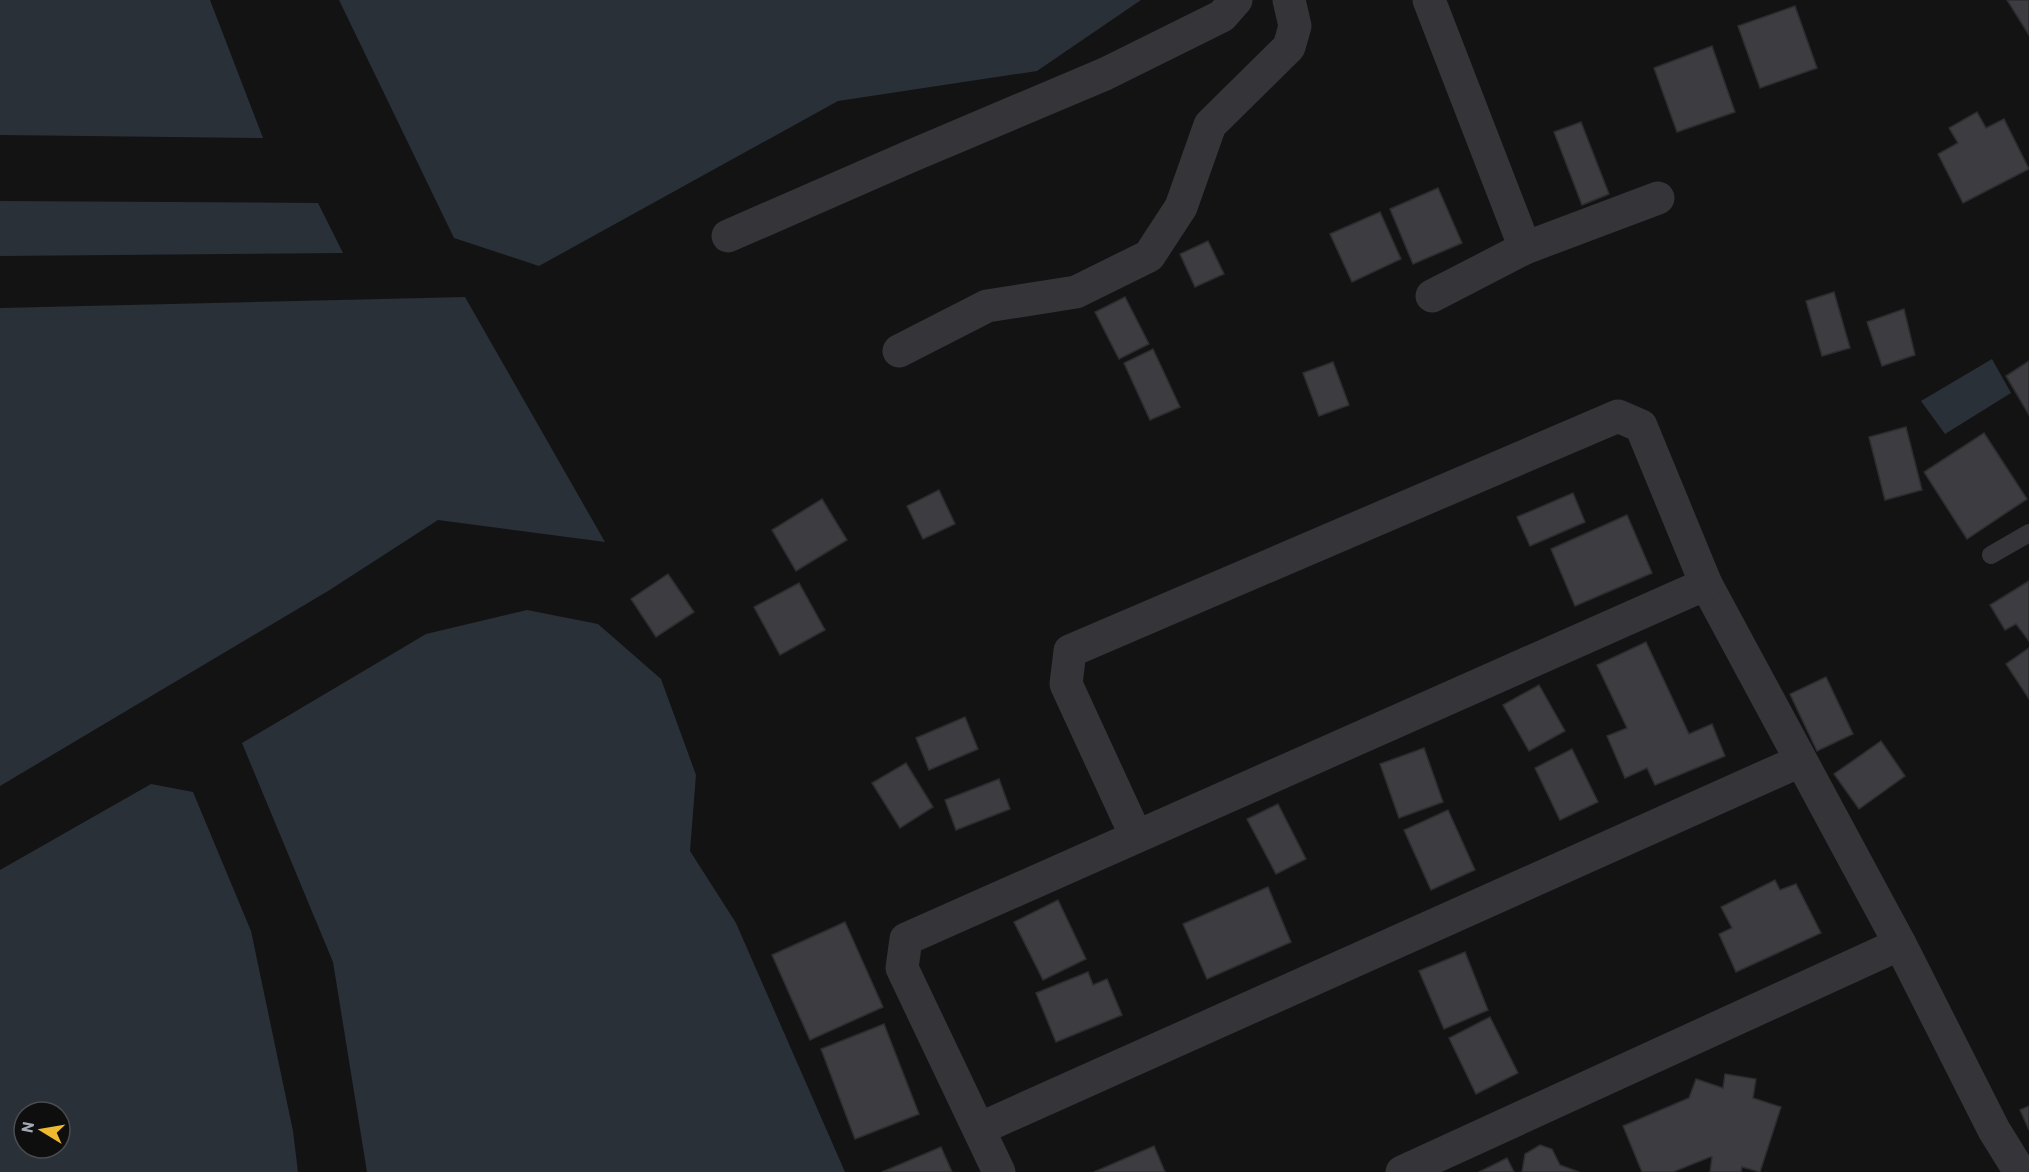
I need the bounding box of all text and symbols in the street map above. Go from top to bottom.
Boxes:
north arrow [12,1100,72,1160]
text: N [16,1120,37,1134]

